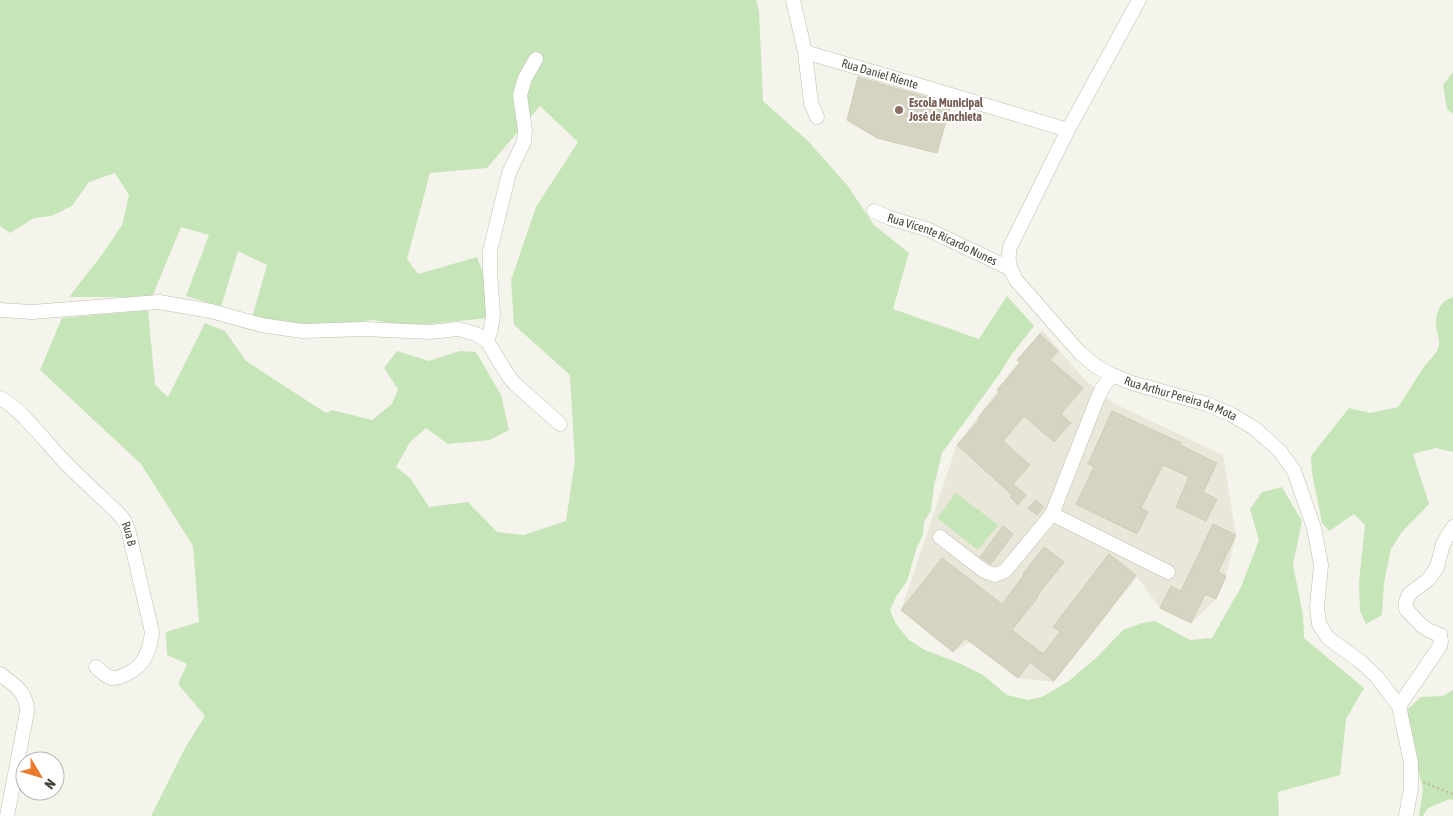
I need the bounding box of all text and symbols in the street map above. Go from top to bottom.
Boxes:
street label: Rua Daniel Riente [840,56,920,92]
place label: Escola Municipal José de Anchieta [908,96,984,124]
marker: Escola Municipal José de Anchieta [893,104,905,116]
street label: Rua Vicente Ricardo Nunes [886,211,999,268]
street label: Rua Arthur Pereira da Mota [1122,374,1240,423]
street label: Rua B [119,519,139,548]
north arrow [15,751,65,801]
text: N [41,776,59,792]

